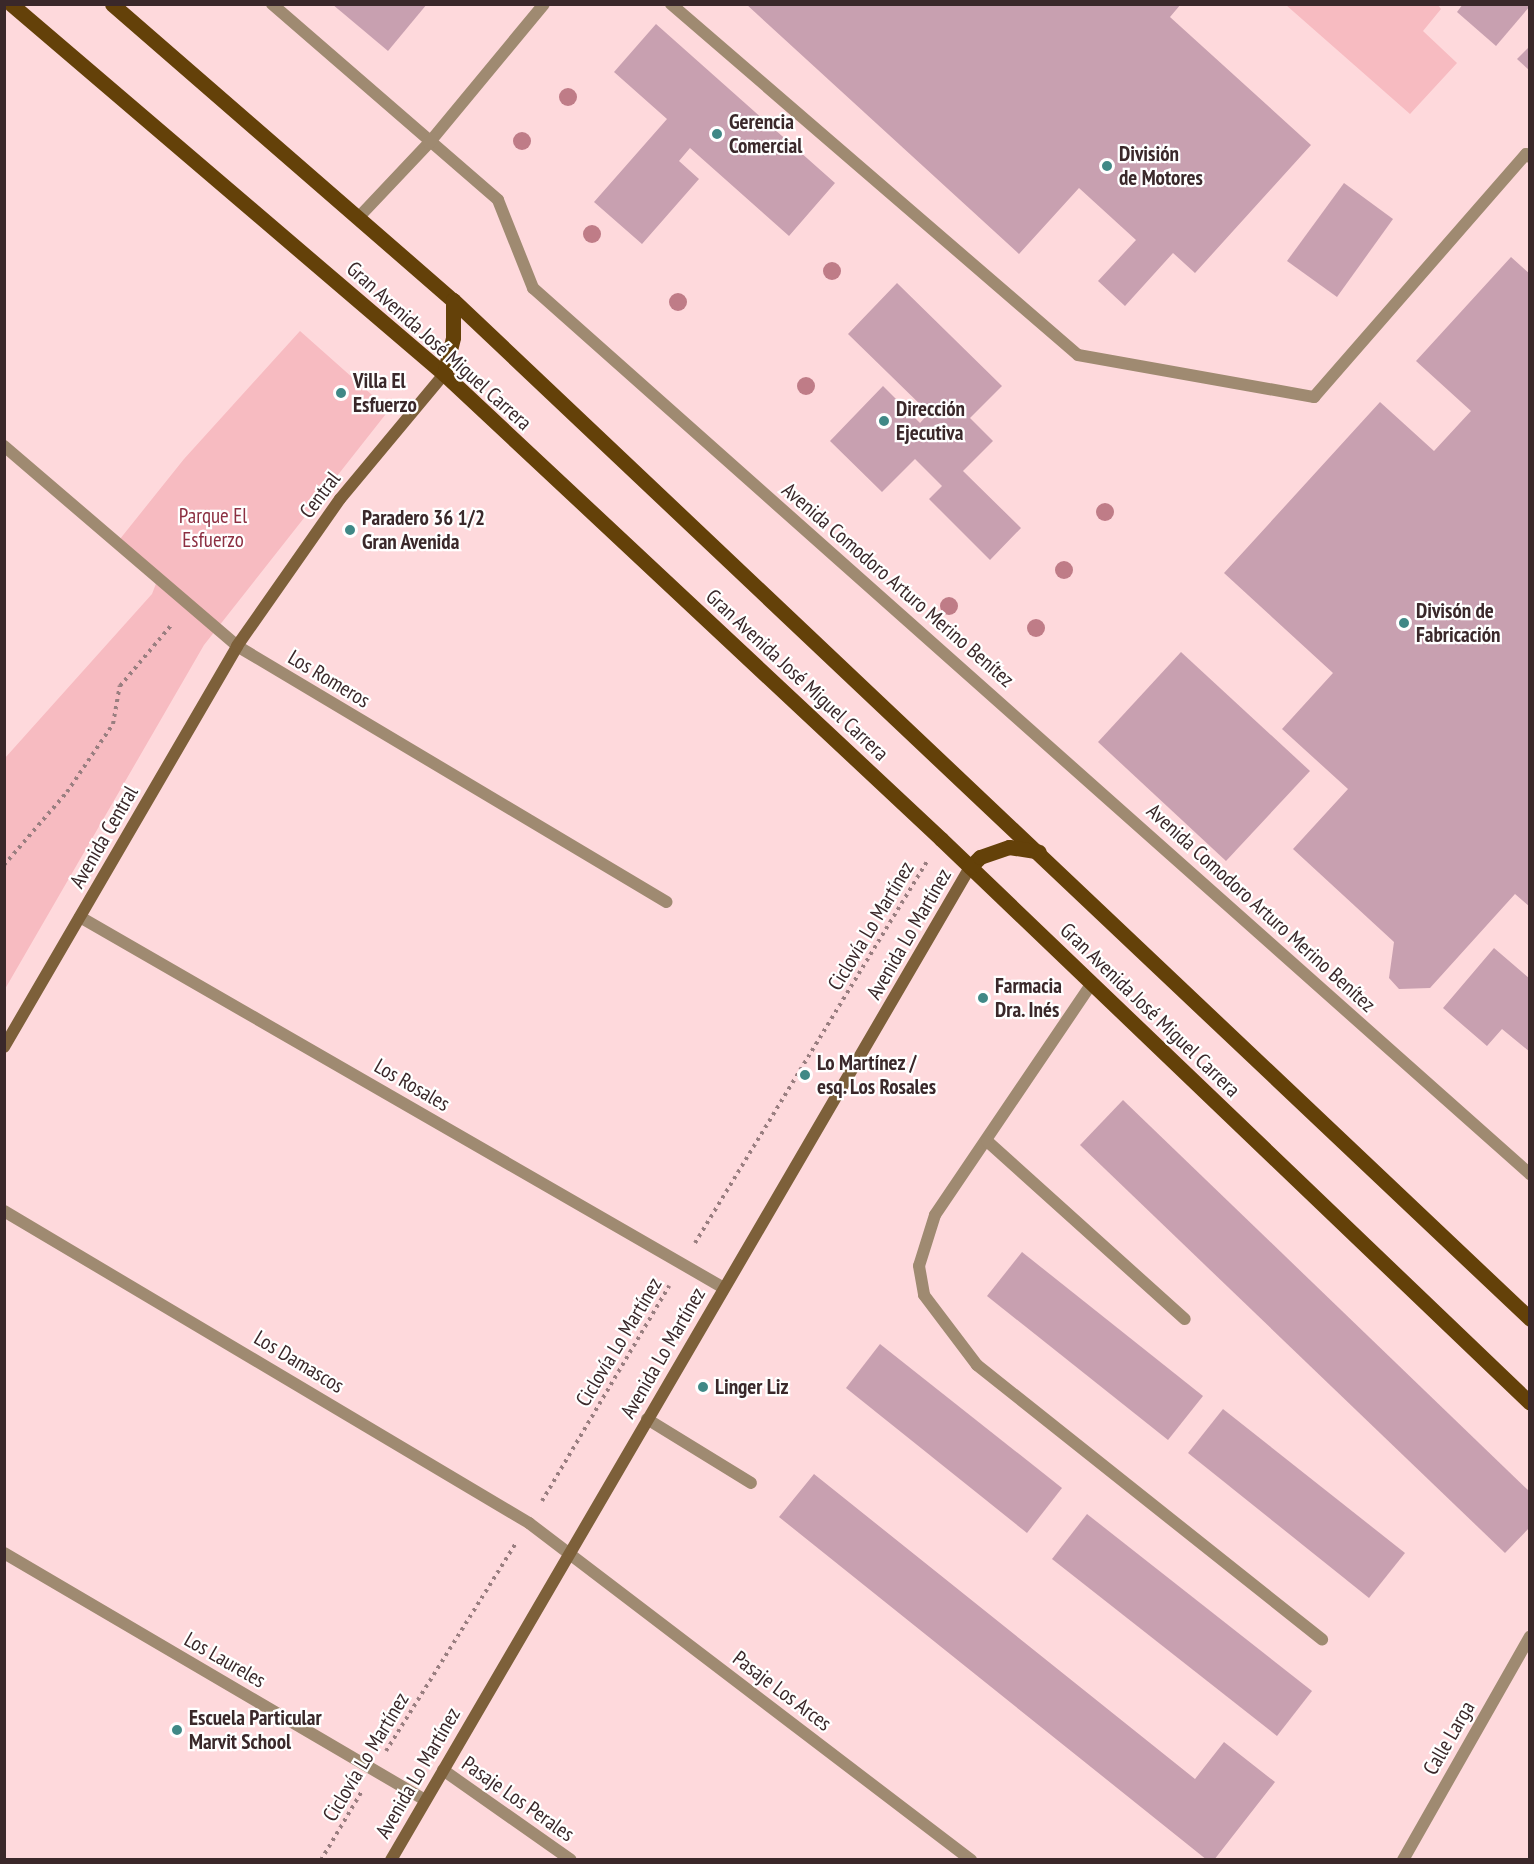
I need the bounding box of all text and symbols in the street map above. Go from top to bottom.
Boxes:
place label: Gerencia Comercial [729,109,802,159]
marker: Gerencia Comercial [710,127,724,141]
place label: División de Motores [1119,141,1203,191]
marker: División de Motores [1100,159,1114,173]
street label: Gran Avenida José Miguel Carrera [341,256,537,436]
place label: Villa El Esfuerzo [353,368,417,418]
marker: Villa El Esfuerzo [334,386,348,400]
place label: Dirección Ejecutiva [896,396,965,446]
marker: Dirección Ejecutiva [877,414,891,428]
street label: Central [294,467,346,523]
street label: Avenida Comodoro Arturo Merino Benítez [777,477,1019,693]
park label: Parque El Esfuerzo [179,503,247,553]
place label: Paradero 36 1/2 Gran Avenida [362,505,485,555]
marker: Paradero 36 1/2 Gran Avenida [343,523,357,537]
street label: Gran Avenida José Miguel Carrera [700,584,894,766]
place label: Divisón de Fabricación [1416,598,1501,648]
marker: Divisón de Fabricación [1397,616,1411,630]
street label: Los Romeros [284,645,374,713]
street label: Avenida Central [65,782,143,892]
street label: Avenida Comodoro Arturo Merino Benítez [1141,798,1381,1018]
street label: Ciclovía Lo Martínez [823,857,919,995]
street label: Avenida Lo Martínez [861,864,957,1004]
street label: Gran Avenida José Miguel Carrera [1055,917,1245,1103]
place label: Farmacia Dra. Inés [995,973,1062,1023]
marker: Farmacia Dra. Inés [976,991,990,1005]
place label: Lo Martínez / esq. Los Rosales [817,1050,937,1100]
street label: Los Rosales [370,1053,454,1117]
marker: Lo Martínez / esq. Los Rosales [798,1068,812,1082]
street label: Ciclovía Lo Martínez [571,1273,667,1411]
street label: Avenida Lo Martínez [615,1283,711,1423]
street label: Los Damascos [250,1325,348,1399]
place label: Linger Liz [715,1374,788,1400]
marker: Linger Liz [696,1380,710,1394]
street label: Los Laureles [180,1627,270,1693]
street label: Pasaje Los Arces [728,1646,836,1736]
street label: Ciclovía Lo Martínez [318,1688,414,1826]
street label: Calle Larga [1418,1697,1480,1779]
street label: Avenida Lo Martínez [370,1703,466,1843]
place label: Escuela Particular Marvit School [189,1705,322,1755]
marker: Escuela Particular Marvit School [170,1723,184,1737]
street label: Pasaje Los Perales [457,1751,579,1847]

